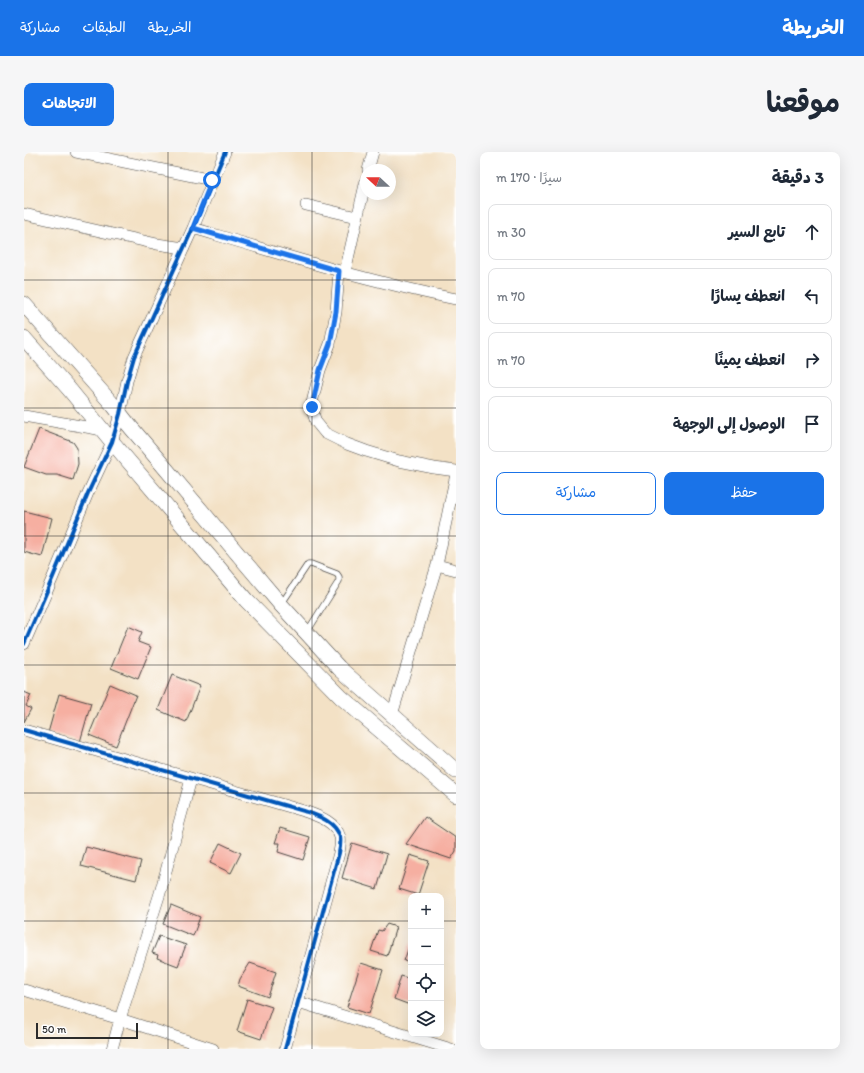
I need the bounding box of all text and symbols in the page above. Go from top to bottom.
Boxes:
text: الخريطة [782,16,844,39]
text: مشاركة [20,19,60,36]
text: الطبقات [82,19,126,36]
text: الخريطة [148,19,191,36]
button: الاتجاهات [24,83,114,126]
text: موقعنا [766,85,840,119]
north arrow [360,164,396,200]
text: 3 دقيقة [772,167,824,187]
text: سيرًا · 170 m [496,170,562,185]
route start [203,171,221,189]
icon: ahead [801,221,823,243]
text: تابع السير [728,223,785,241]
text: 30 m [497,225,526,240]
icon: left [801,285,823,307]
text: انعطف يسارًا [711,287,785,305]
text: 70 m [497,289,525,304]
icon: right [801,349,823,371]
text: انعطف يمينًا [715,351,785,369]
text: 70 m [497,353,525,368]
route end [303,398,321,416]
icon: arrive [801,413,823,435]
text: الوصول إلى الوجهة [673,415,785,433]
button: مشاركة [496,472,656,515]
button: حفظ [664,472,824,515]
map controls [408,893,444,1037]
button: + [408,893,444,929]
button: − [408,929,444,965]
button: locate [408,965,444,1001]
button: layers [408,1001,444,1037]
scale bar [36,1021,138,1040]
text: 50 m [42,1023,66,1036]

